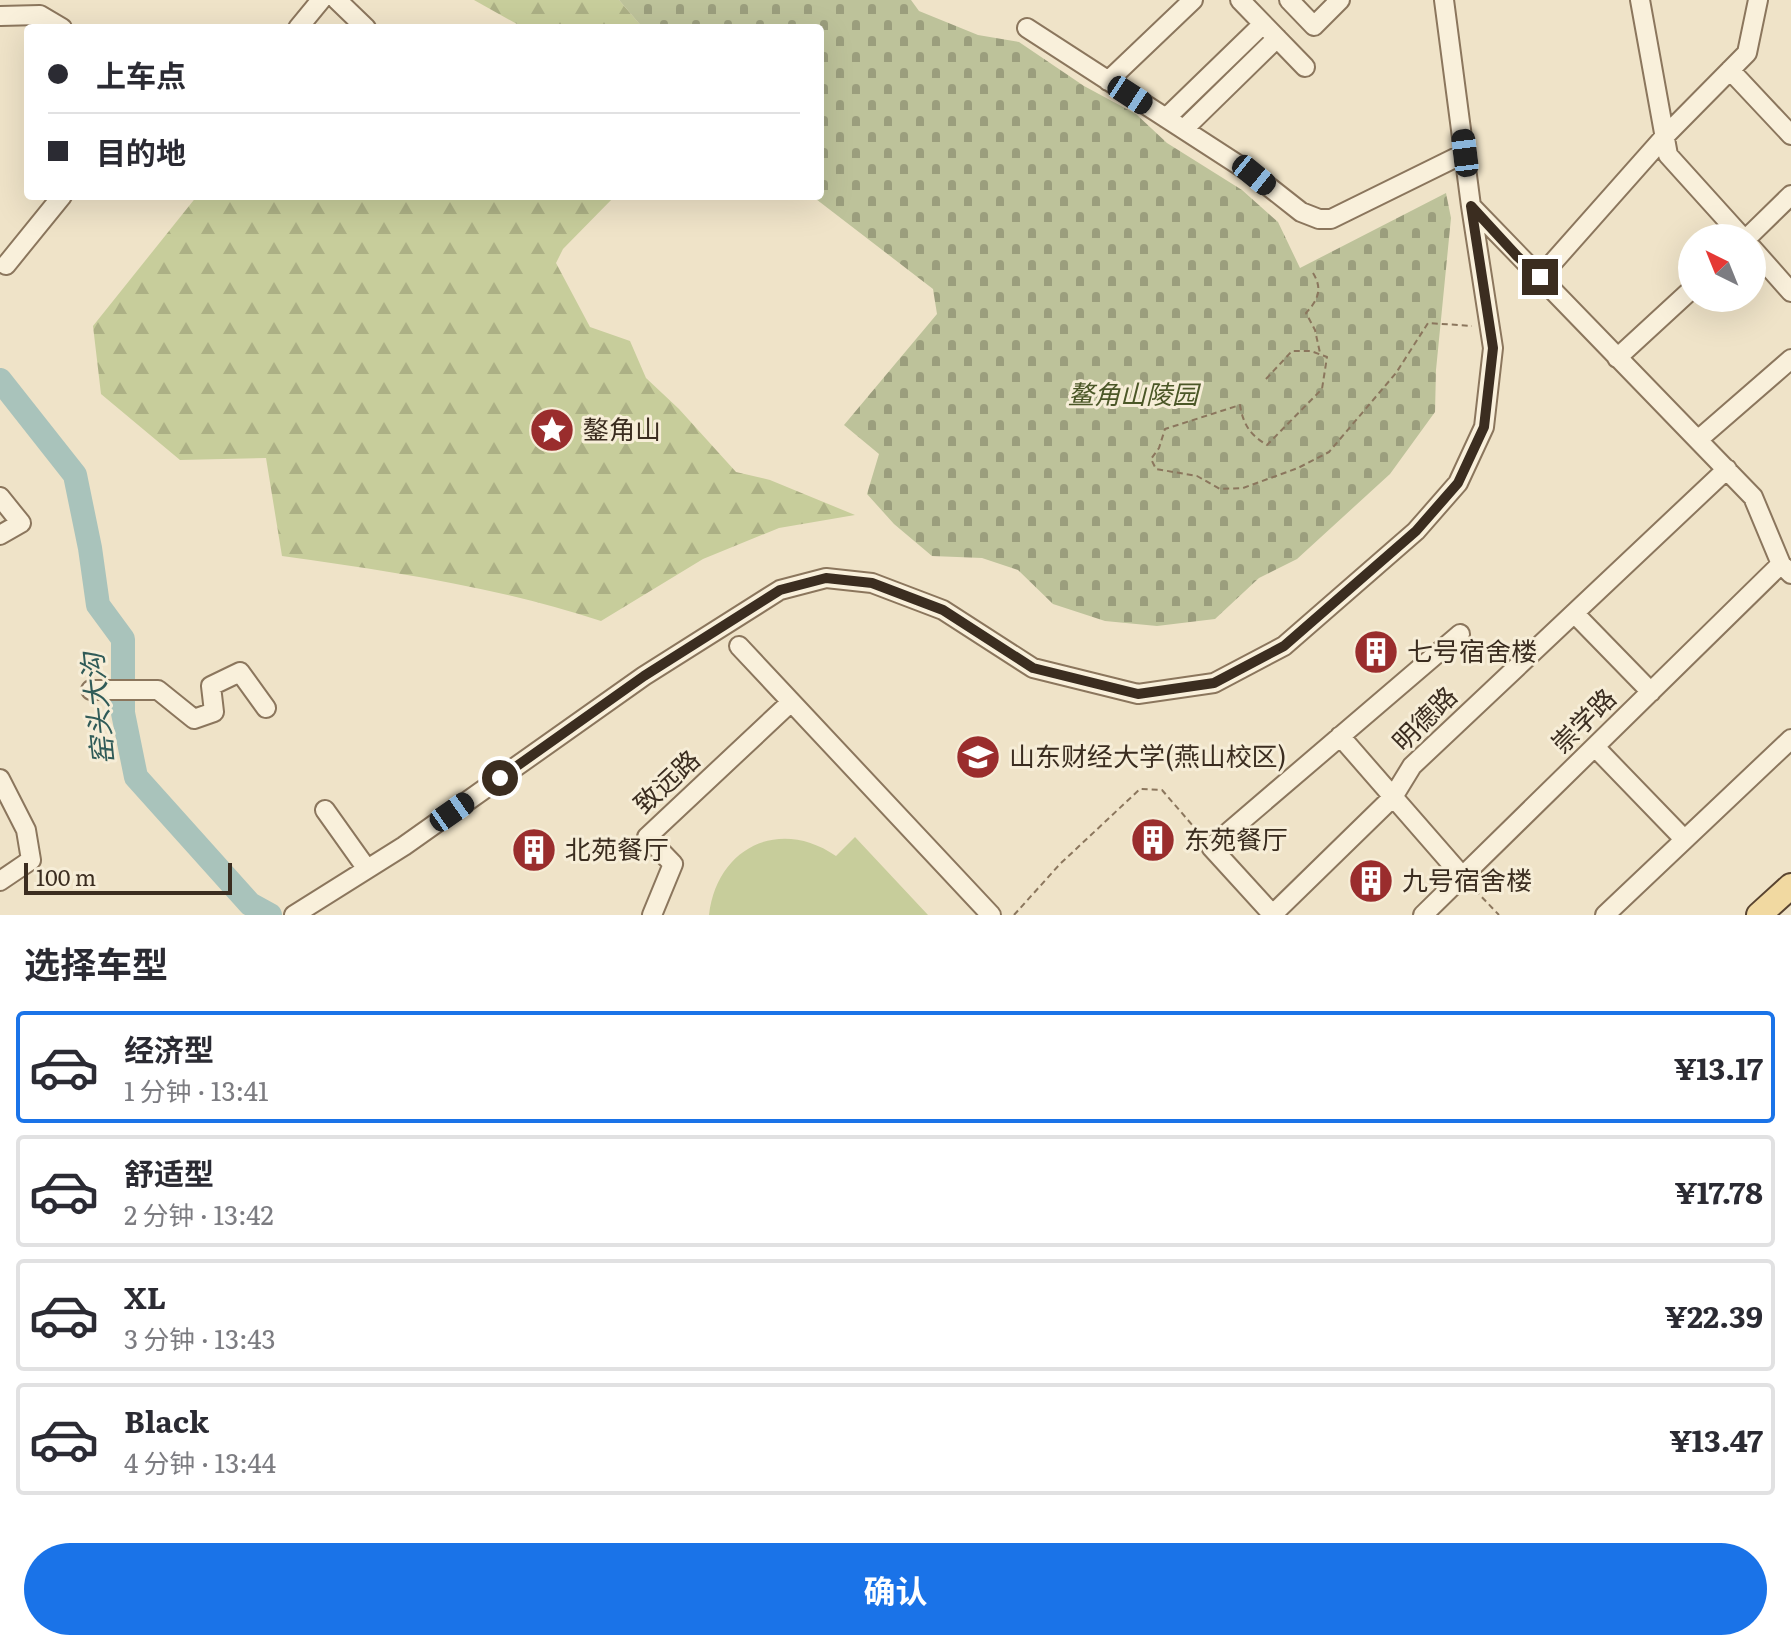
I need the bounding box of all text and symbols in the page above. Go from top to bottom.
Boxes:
text: 上车点 [96,52,186,96]
car [1103,72,1157,118]
car [1450,128,1480,178]
text: 目的地 [96,129,186,173]
car [1228,151,1280,199]
north arrow [1678,224,1766,312]
map controls [1678,224,1766,312]
route end [1522,259,1558,295]
park label: 鳌角山陵园 [1068,373,1202,412]
place icon: 鏊角山 [528,406,576,454]
place label: 鏊角山 [583,408,661,447]
building icon: 七号宿舍楼 [1352,628,1400,676]
place label: 七号宿舍楼 [1407,630,1537,669]
water label: 窑头大沟 [69,648,123,767]
street label: 明德路 [1382,676,1465,759]
street label: 崇学路 [1541,678,1624,761]
school or university icon: 山东财经大学(燕山校区) [954,733,1002,781]
place label: 山东财经大学(燕山校区) [1009,735,1286,774]
street label: 致远路 [623,739,707,821]
route start [482,760,518,796]
car [425,788,479,836]
building icon: 东苑餐厅 [1129,816,1177,864]
place label: 东苑餐厅 [1184,818,1288,857]
building icon: 北苑餐厅 [510,826,558,874]
place label: 北苑餐厅 [565,828,669,867]
building icon: 九号宿舍楼 [1347,857,1395,905]
scale bar [24,859,232,895]
place label: 九号宿舍楼 [1402,859,1532,898]
text: 100 m [36,860,96,893]
text: 选择车型 [24,936,168,989]
text: 经济型 [124,1026,214,1070]
icon: car [28,1031,100,1103]
text: ¥13.17 [1674,1045,1763,1089]
text: 1 分钟 · 13:41 [124,1070,269,1109]
text: 舒适型 [124,1150,214,1194]
icon: car [28,1155,100,1227]
text: ¥17.78 [1674,1169,1763,1213]
text: 2 分钟 · 13:42 [124,1194,274,1233]
text: XL [124,1274,166,1318]
icon: car [28,1279,100,1351]
text: ¥22.39 [1665,1293,1763,1337]
text: 3 分钟 · 13:43 [124,1318,276,1357]
text: Black [124,1398,209,1442]
icon: car [28,1403,100,1475]
text: ¥13.47 [1669,1417,1763,1461]
text: 4 分钟 · 13:44 [124,1442,276,1481]
button: 确认 [24,1543,1767,1635]

